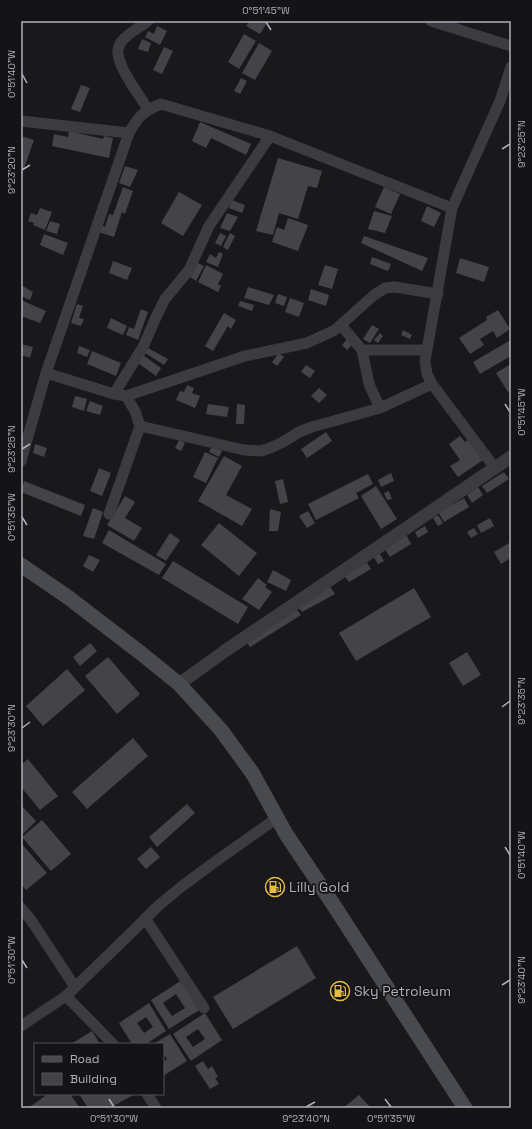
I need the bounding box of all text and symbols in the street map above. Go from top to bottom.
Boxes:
text: 0°51'45"W [242,4,290,17]
text: 0°51'40"W [5,50,18,98]
text: 9°23'25"N [515,120,528,168]
text: 9°23'20"N [5,146,18,194]
text: 0°51'45"W [515,388,528,436]
text: 9°23'25"N [5,425,18,473]
text: 0°51'35"W [5,493,18,541]
text: 9°23'35"N [515,677,528,725]
text: 9°23'30"N [5,704,18,752]
text: 0°51'40"W [515,831,528,879]
fuel station icon: Lilly Gold [264,876,286,898]
place label: Lilly Gold [289,878,349,896]
text: 0°51'30"W [5,936,18,984]
text: 9°23'40"N [515,956,528,1004]
fuel station icon: Sky Petroleum [329,980,351,1002]
place label: Sky Petroleum [354,982,451,1000]
legend [34,1043,164,1095]
text: Road [70,1051,99,1067]
text: Building [70,1071,117,1087]
text: 0°51'30"W [90,1112,138,1125]
text: 9°23'40"N [282,1112,330,1125]
text: 0°51'35"W [367,1112,415,1125]

